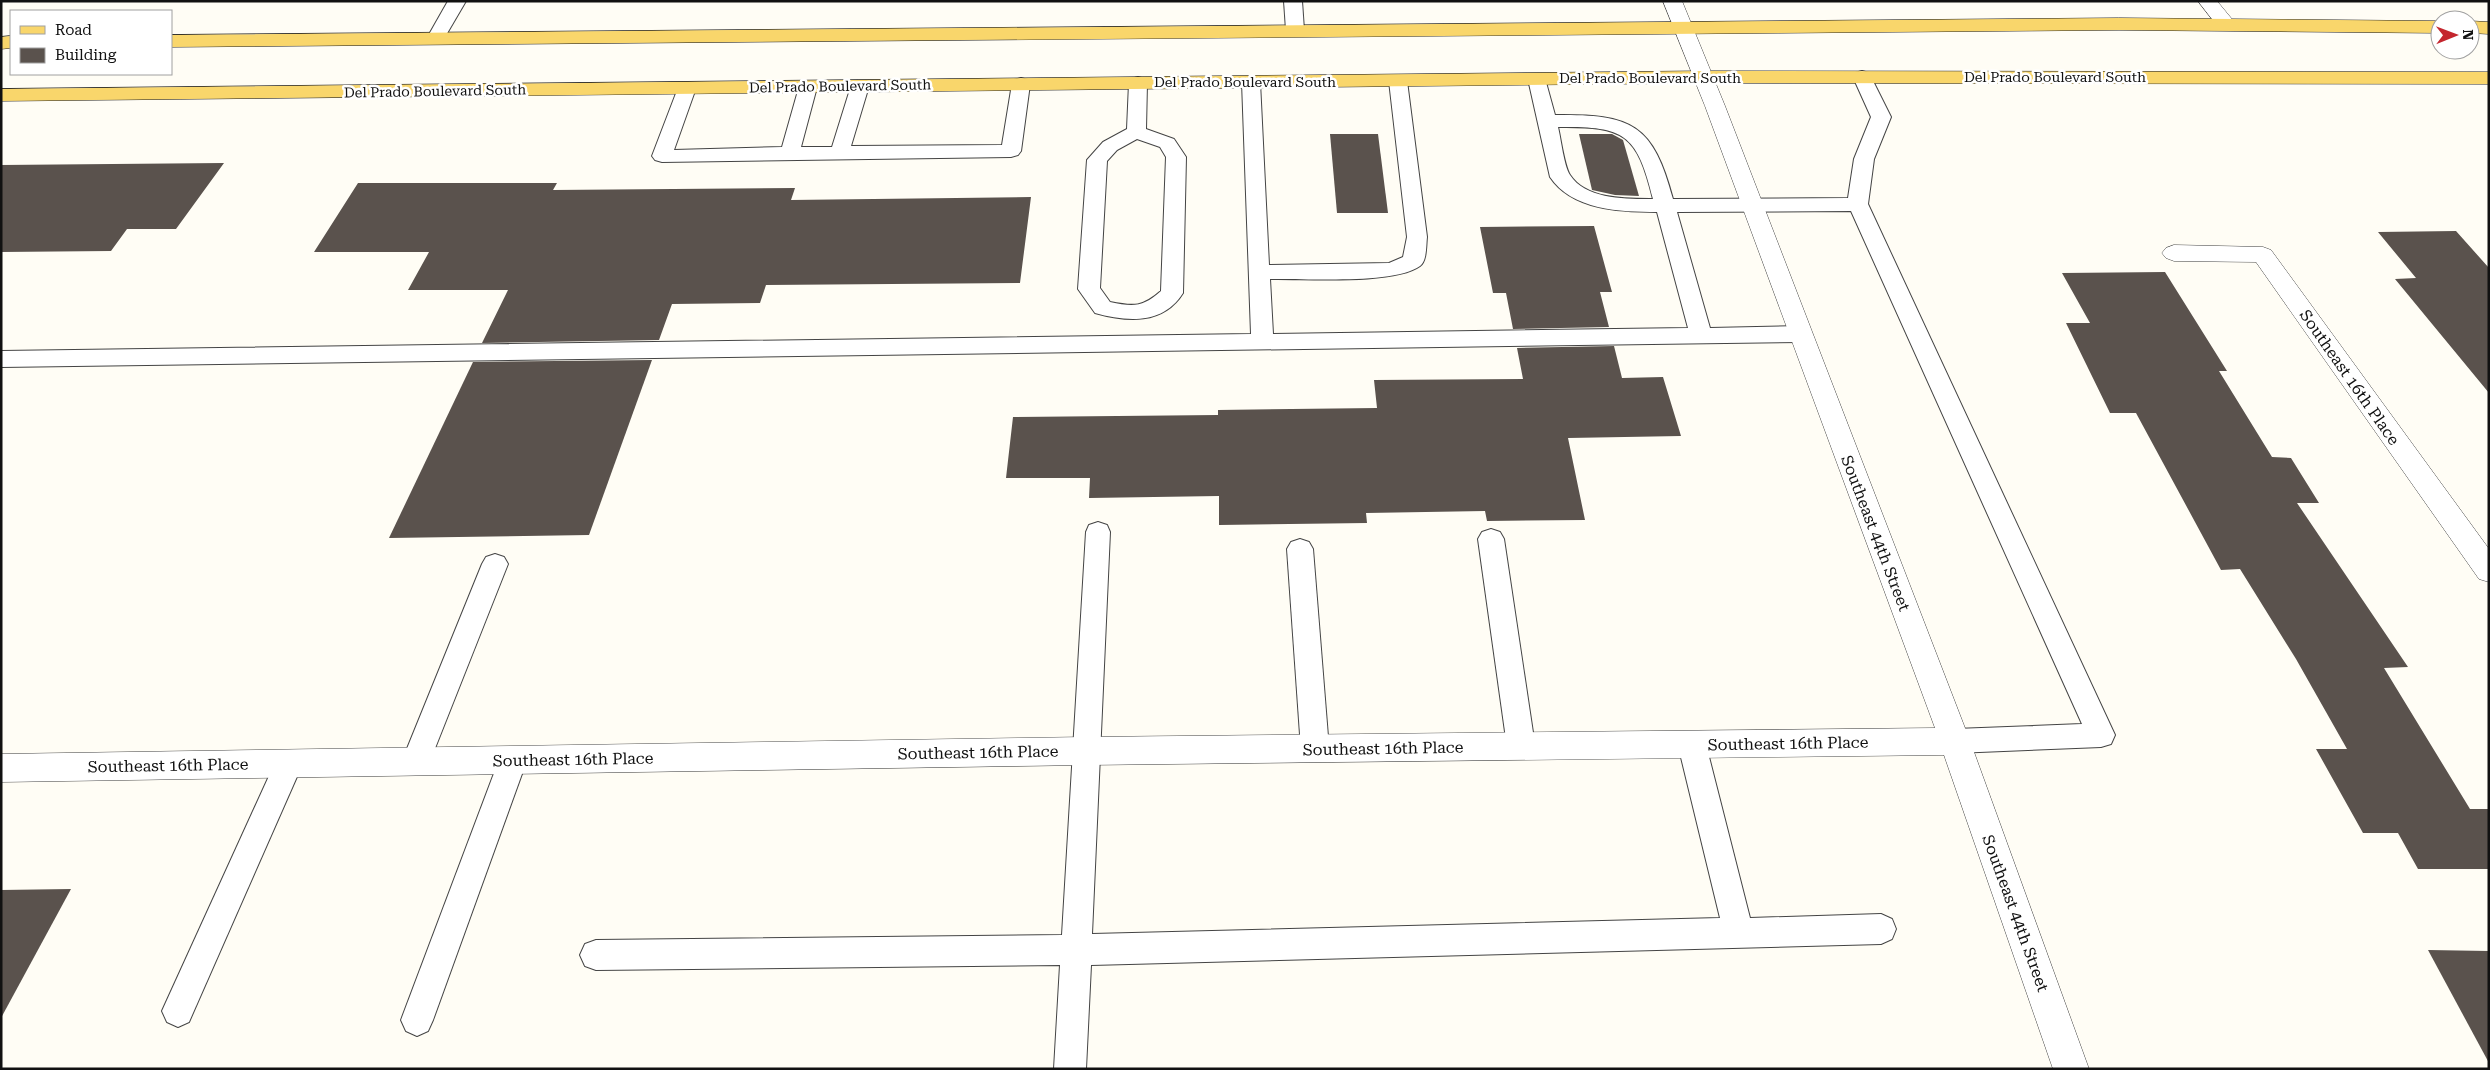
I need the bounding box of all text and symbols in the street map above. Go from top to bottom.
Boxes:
legend [10,10,172,75]
north arrow [2430,10,2480,60]
text: Road [55,21,92,39]
text: N [2460,29,2476,41]
text: Building [55,46,117,64]
street label: Del Prado Boulevard South [1964,69,2146,85]
street label: Del Prado Boulevard South [1559,70,1741,86]
street label: Del Prado Boulevard South [1154,74,1336,90]
street label: Del Prado Boulevard South [749,76,931,96]
street label: Del Prado Boulevard South [344,81,526,101]
street label: Southeast 16th Place [2296,306,2404,449]
street label: Southeast 44th Street [1837,453,1914,614]
street label: Southeast 16th Place [1707,733,1869,754]
street label: Southeast 16th Place [1302,738,1464,759]
street label: Southeast 16th Place [897,742,1059,763]
street label: Southeast 16th Place [492,749,654,770]
street label: Southeast 16th Place [87,755,249,776]
street label: Southeast 44th Street [1978,832,2053,994]

